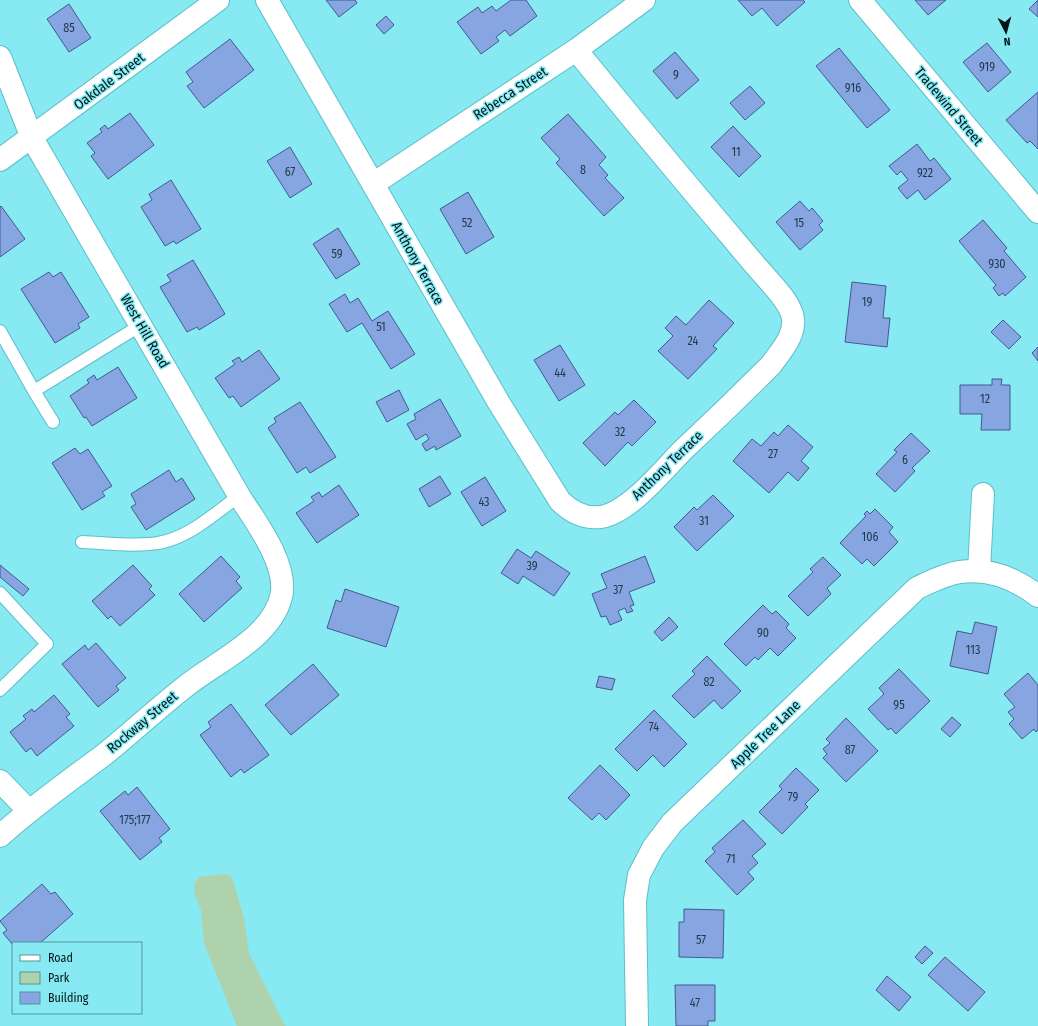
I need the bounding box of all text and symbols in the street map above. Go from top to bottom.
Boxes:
north arrow [986,12,1026,52]
house number: 85 [63,21,75,35]
text: N [1003,35,1011,48]
street label: Oakdale Street [70,49,148,114]
house number: 919 [979,60,995,74]
street label: Rebecca Street [470,63,551,124]
street label: Tradewind Street [911,64,987,149]
house number: 9 [673,68,679,82]
house number: 916 [845,81,861,95]
house number: 11 [731,145,741,159]
house number: 8 [580,163,586,177]
house number: 67 [285,165,295,179]
house number: 922 [917,166,933,180]
house number: 52 [462,216,472,230]
house number: 15 [794,216,805,230]
street label: Anthony Terrace [388,219,447,308]
house number: 59 [331,247,343,261]
house number: 930 [988,257,1006,271]
street label: West Hill Road [116,291,173,371]
house number: 19 [862,295,872,309]
house number: 51 [376,320,386,334]
house number: 24 [688,334,699,348]
house number: 44 [554,366,566,380]
house number: 12 [980,392,990,406]
house number: 32 [615,425,625,439]
street label: Anthony Terrace [628,427,707,504]
house number: 27 [768,447,778,461]
house number: 6 [902,453,908,467]
house number: 43 [478,495,490,509]
house number: 31 [699,514,709,528]
house number: 106 [862,530,878,544]
house number: 39 [526,559,538,573]
house number: 37 [613,583,623,597]
house number: 90 [757,626,769,640]
house number: 113 [966,643,980,657]
house number: 82 [703,675,715,689]
street label: Rockway Street [104,688,181,757]
street label: Apple Tree Lane [727,697,804,772]
house number: 95 [893,698,905,712]
house number: 74 [649,720,659,734]
house number: 87 [845,743,855,757]
house number: 79 [788,790,798,804]
house number: 175;177 [119,813,151,827]
house number: 71 [726,852,736,866]
house number: 57 [696,933,706,947]
legend [12,942,142,1014]
text: Road [48,951,73,965]
text: Park [48,971,70,985]
text: Building [48,991,89,1005]
house number: 47 [690,996,700,1010]

